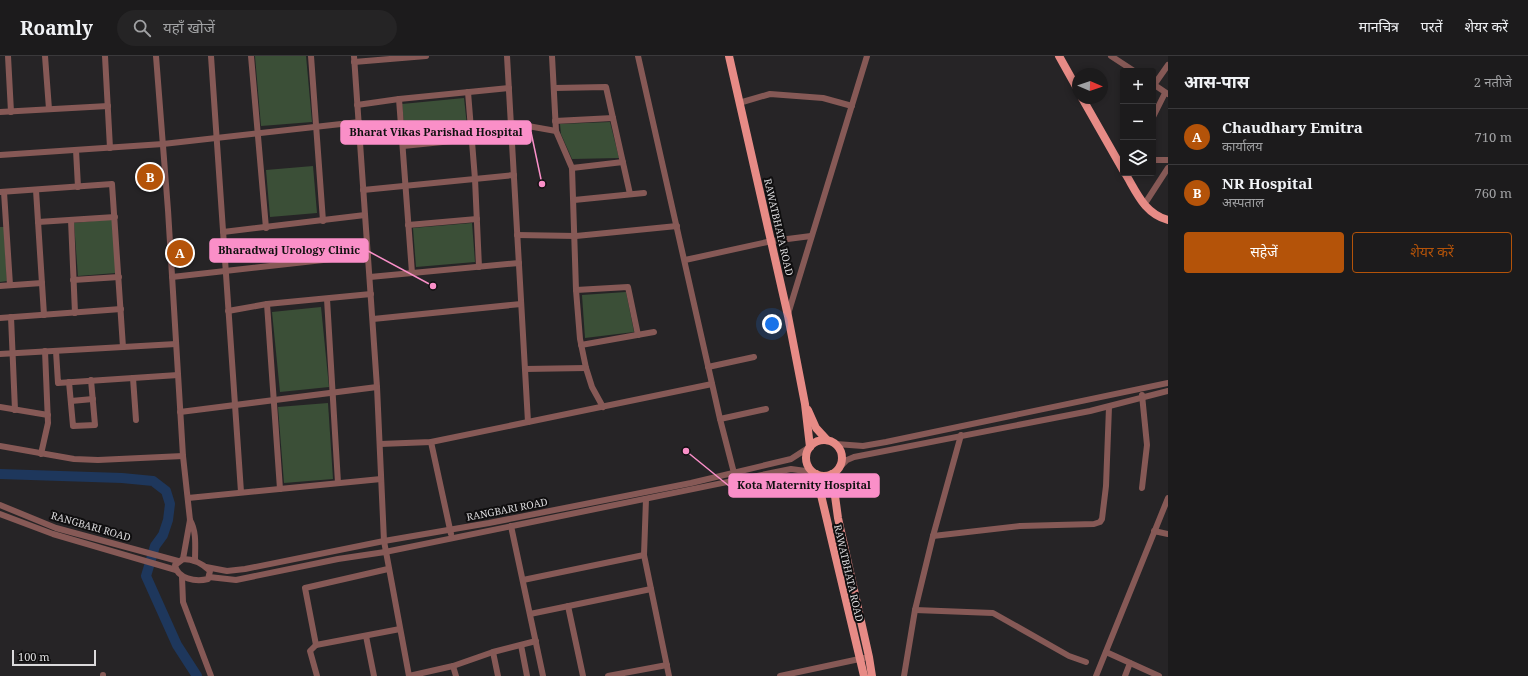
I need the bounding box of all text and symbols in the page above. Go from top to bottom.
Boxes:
search box [117,10,397,46]
text: Roamly [20,15,93,41]
icon: search [131,17,153,39]
text: यहाँ खोजें [163,17,215,37]
text: मानचित्र [1359,17,1399,36]
text: परतें [1421,17,1443,36]
text: शेयर करें [1465,17,1508,36]
north arrow [1072,68,1108,104]
map controls [1120,68,1156,176]
button: + [1120,68,1156,104]
text: आस-पास [1184,70,1249,93]
text: 2 नतीजे [1474,73,1512,91]
button: − [1120,104,1156,140]
text: Chaudhary Emitra [1222,117,1363,137]
callout: Bharat Vikas Parishad Hospital [341,121,531,144]
text: Bharat Vikas Parishad Hospital [349,124,523,139]
text: A [1192,128,1202,146]
text: 710 m [1475,128,1512,146]
text: कार्यालय [1222,137,1263,155]
button: layers [1120,140,1156,176]
pin: B [137,162,163,192]
text: NR Hospital [1222,173,1312,193]
street label: RAWATBHATA ROAD [761,177,797,277]
text: B [1193,184,1201,202]
text: 760 m [1475,184,1512,202]
text: अस्पताल [1222,193,1264,211]
button: सहेजें [1184,232,1344,273]
button: शेयर करें [1352,232,1512,273]
pin: A [167,238,193,268]
callout: Bharadwaj Urology Clinic [210,239,368,262]
text: Bharadwaj Urology Clinic [218,242,360,257]
your location [762,314,782,334]
callout: Kota Maternity Hospital [729,474,879,497]
text: Kota Maternity Hospital [737,477,871,492]
street label: RANGBARI ROAD [465,494,549,524]
street label: RANGBARI ROAD [49,508,133,544]
street label: RAWATBHATA ROAD [831,523,867,623]
scale bar [12,648,96,667]
text: 100 m [18,649,50,664]

